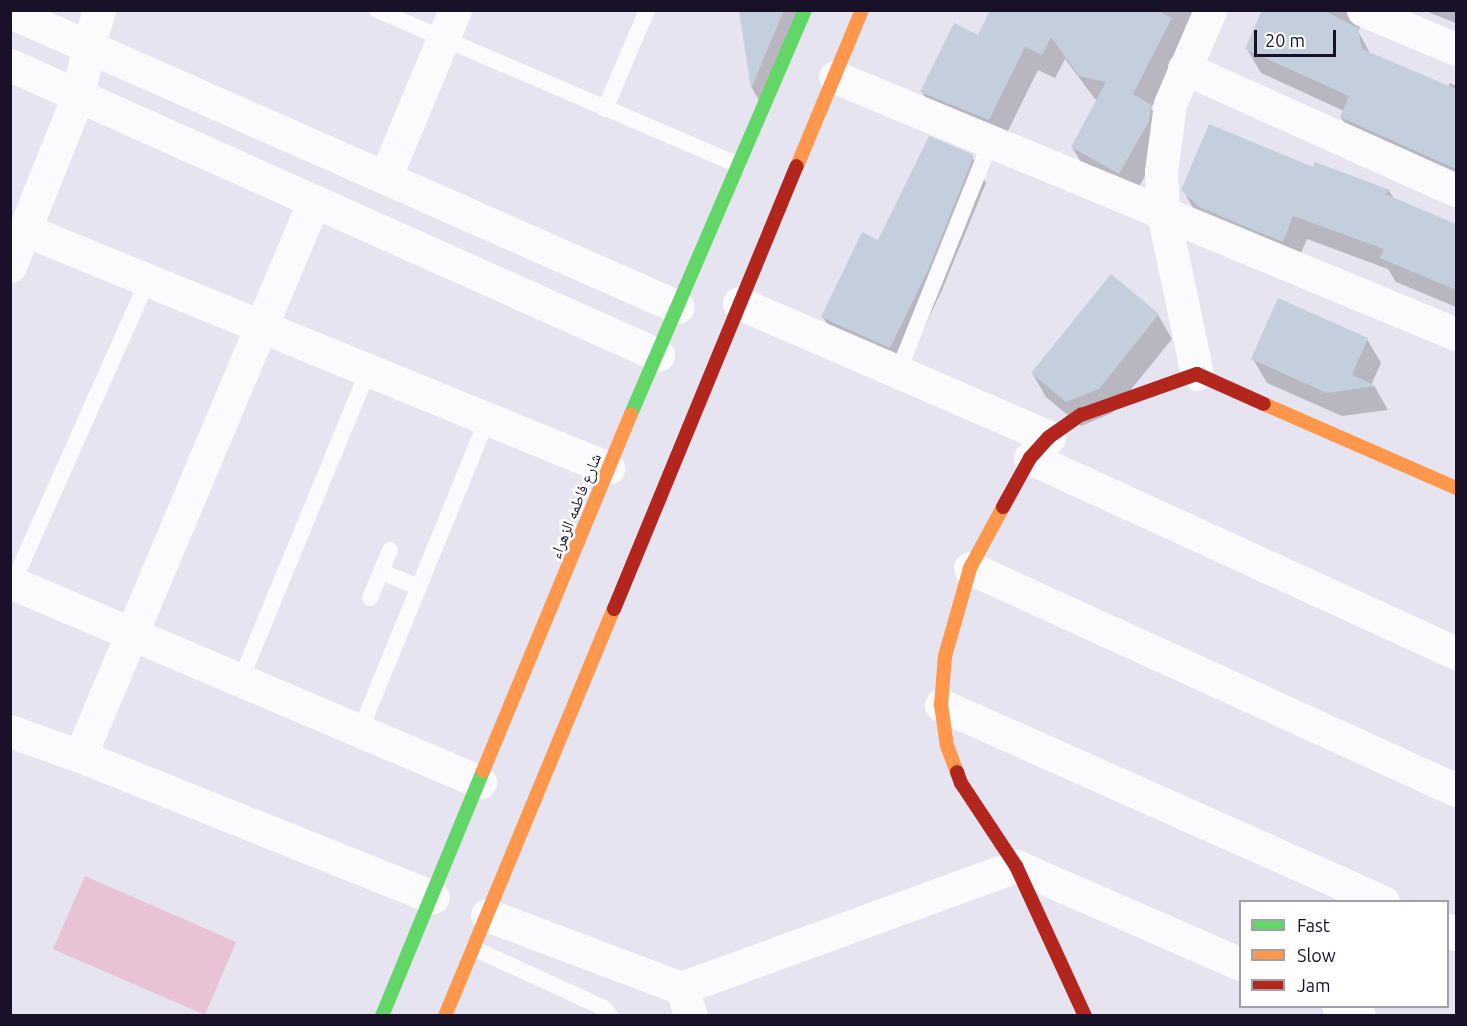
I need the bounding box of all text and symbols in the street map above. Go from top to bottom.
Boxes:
scale bar [1257,18,1340,56]
text: 20 m [1265,30,1305,50]
street label: شارع فاطمه الزهراء [545,450,605,562]
legend [1239,900,1449,1008]
text: Fast [1297,915,1330,935]
text: Slow [1297,945,1336,965]
text: Jam [1297,975,1331,995]

